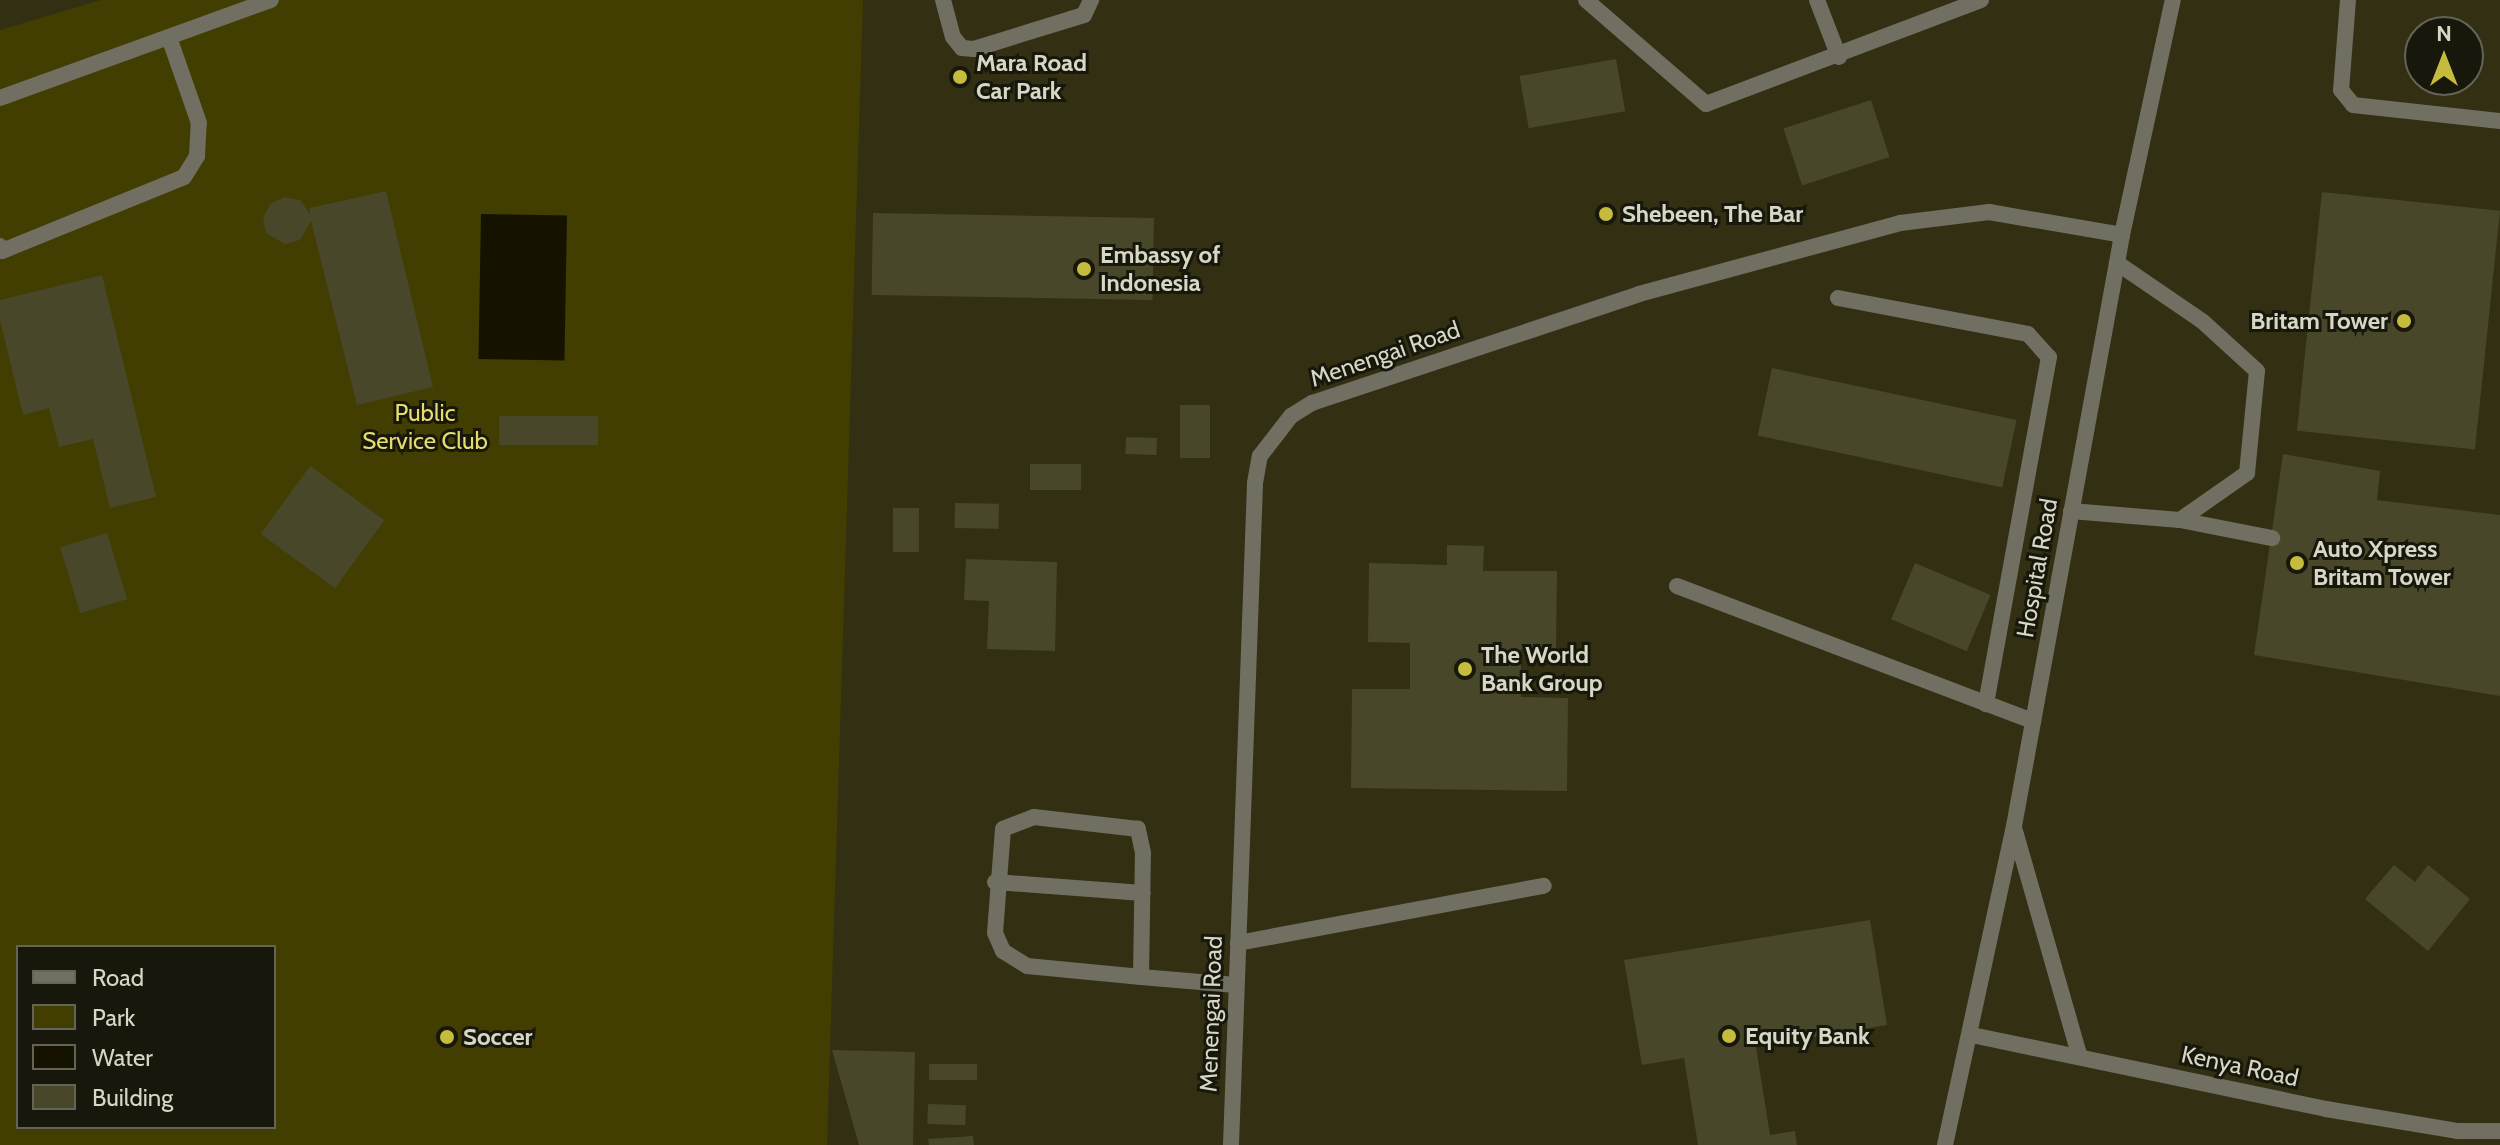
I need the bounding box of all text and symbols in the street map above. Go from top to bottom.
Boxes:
north arrow [2404,16,2484,96]
text: N [2436,20,2452,47]
place label: Mara Road Car Park [976,49,1087,105]
marker: Mara Road Car Park [951,68,969,86]
place label: Shebeen, The Bar [1622,200,1803,228]
marker: Shebeen, The Bar [1597,205,1615,223]
place label: Embassy of Indonesia [1100,241,1220,297]
marker: Embassy of Indonesia [1075,260,1093,278]
place label: Britam Tower [2250,307,2388,335]
marker: Britam Tower [2395,312,2413,330]
street label: Menengai Road [1306,315,1464,393]
park label: Public Service Club [362,399,488,455]
street label: Hospital Road [2011,496,2063,640]
place label: Auto Xpress Britam Tower [2313,535,2451,591]
marker: Auto Xpress Britam Tower [2288,554,2306,572]
place label: The World Bank Group [1481,641,1602,697]
marker: The World Bank Group [1456,660,1474,678]
street label: Menengai Road [1194,935,1228,1093]
legend [16,945,276,1129]
text: Road [92,963,144,992]
text: Park [92,1003,135,1032]
place label: Equity Bank [1745,1022,1870,1050]
place label: Soccer [463,1023,533,1051]
marker: Equity Bank [1720,1027,1738,1045]
marker: Soccer [438,1028,456,1046]
street label: Kenya Road [2179,1040,2301,1092]
text: Water [92,1043,153,1072]
text: Building [92,1083,173,1112]

